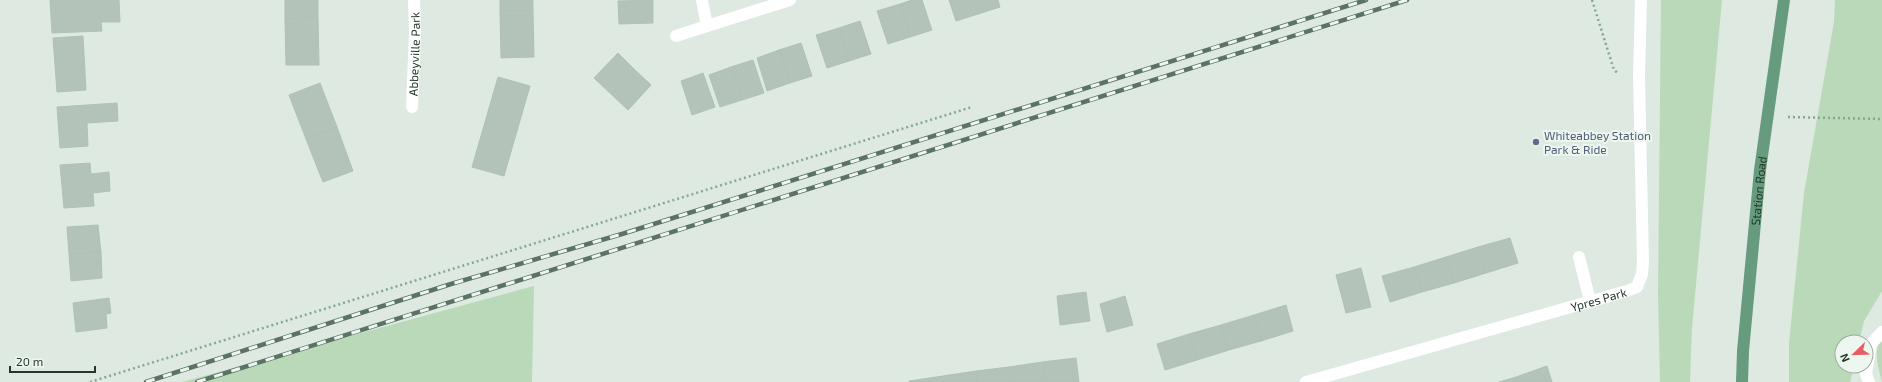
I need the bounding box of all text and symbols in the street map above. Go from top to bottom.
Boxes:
street label: Abbeyville Park [405,12,422,96]
place label: Whiteabbey Station Park & Ride [1544,128,1651,156]
marker: Whiteabbey Station Park & Ride [1531,137,1541,147]
street label: Station Road [1748,155,1769,226]
street label: Ypres Park [1569,285,1628,314]
north arrow [1834,334,1874,374]
scale bar [10,348,95,374]
text: N [1837,352,1852,364]
text: 20 m [16,354,43,368]

